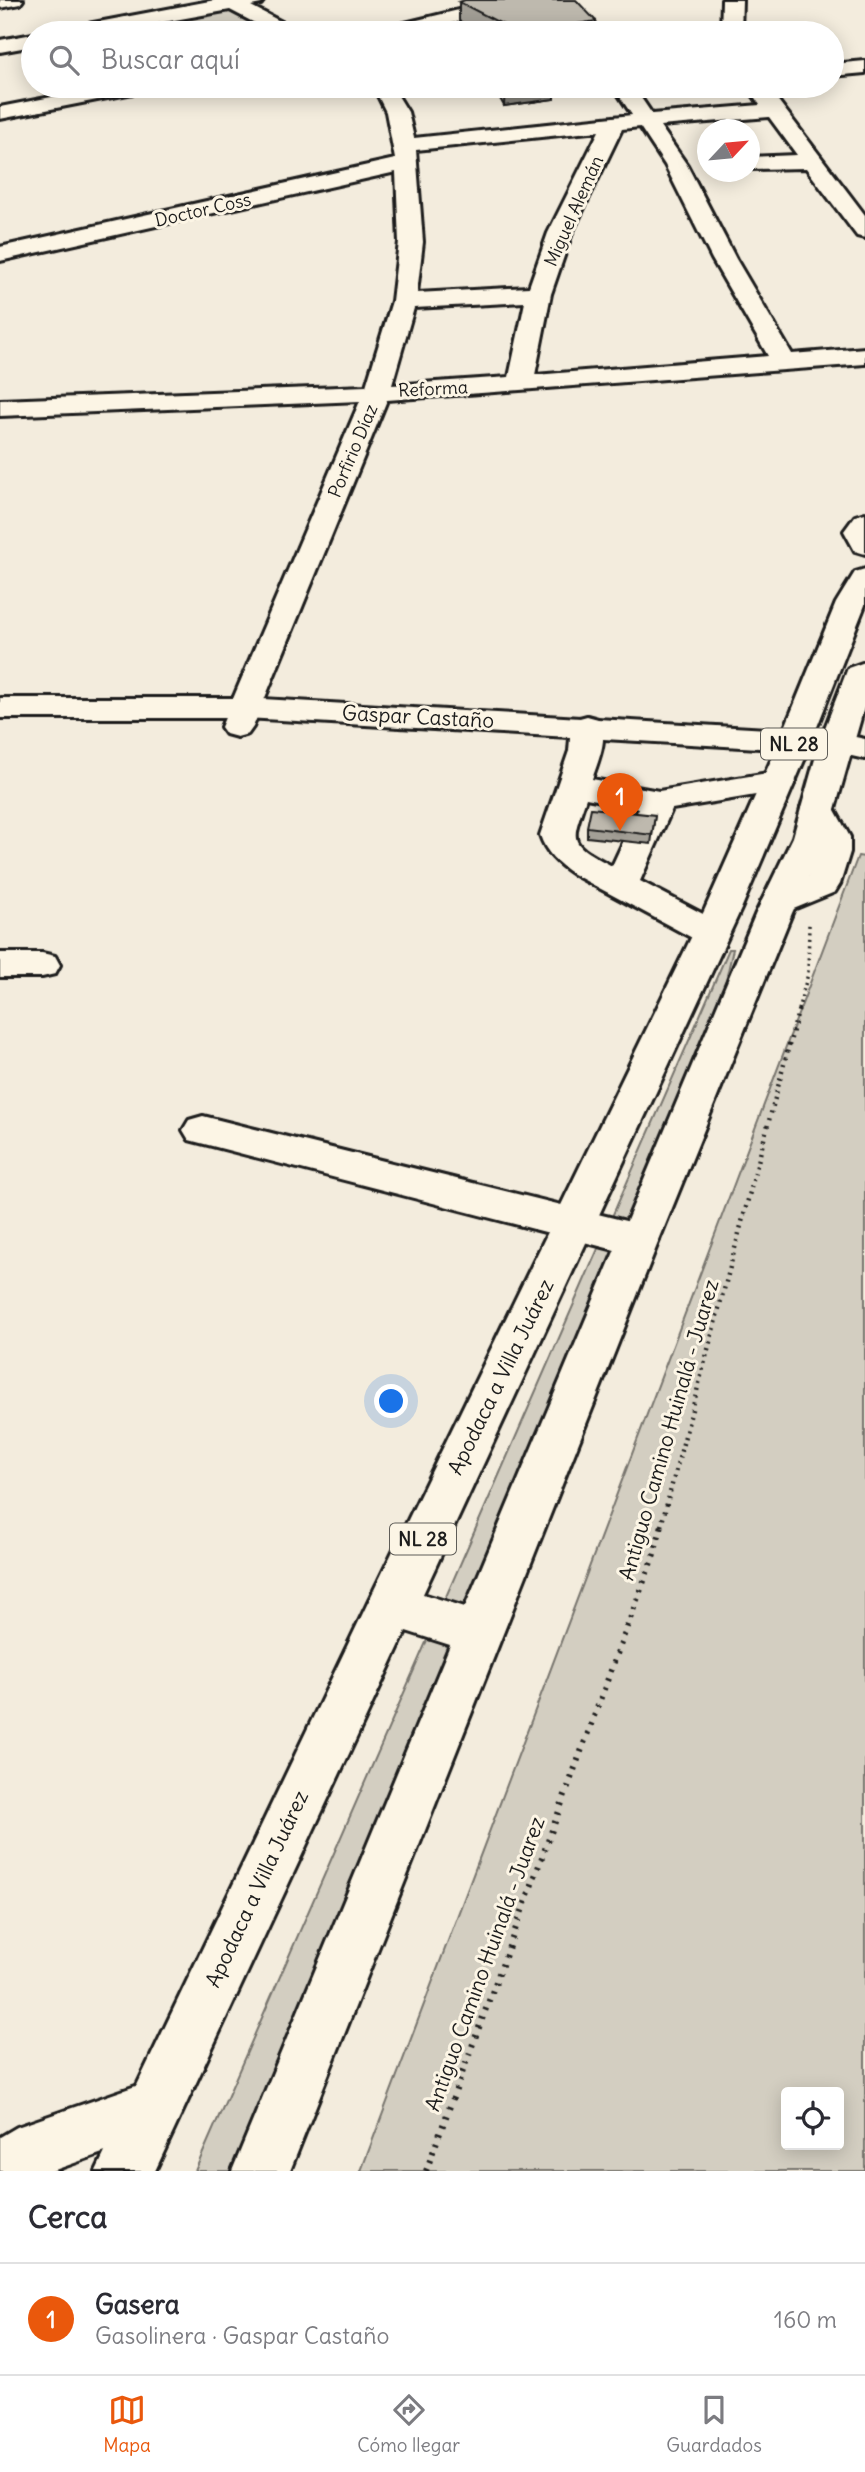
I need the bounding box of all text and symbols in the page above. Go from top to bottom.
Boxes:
search box [21,21,844,98]
icon: search [45,41,83,79]
text: Buscar aquí [101,43,240,76]
north arrow [697,119,760,182]
street label: Miguel Alemán [539,152,608,270]
street label: Doctor Coss [153,187,253,232]
street label: Reforma [397,375,469,402]
street label: Porfirio Díaz [323,400,383,501]
street label: Gaspar Castaño [341,699,495,734]
road number: NL 28 [761,729,827,760]
pin: 1 [597,773,643,831]
street label: Apodaca a Villa Juárez [441,1275,560,1479]
street label: Antiguo Camino Huinalá - Juarez [613,1276,724,1583]
your location [374,1384,408,1418]
road number: NL 28 [390,1524,456,1554]
street label: Apodaca a Villa Juárez [199,1786,314,1992]
street label: Antiguo Camino Huinalá - Juarez [419,1813,551,2115]
map controls [781,2087,844,2150]
button: locate [781,2087,844,2150]
text: Cerca [28,2198,107,2236]
text: Gasera [95,2288,180,2321]
text: 1 [46,2305,56,2334]
text: 160 m [774,2305,837,2334]
text: Gasolinera · Gaspar Castaño [95,2321,389,2350]
tab: Mapa [103,2391,151,2457]
tab: Cómo llegar [357,2391,460,2457]
tab: Guardados [666,2391,762,2457]

